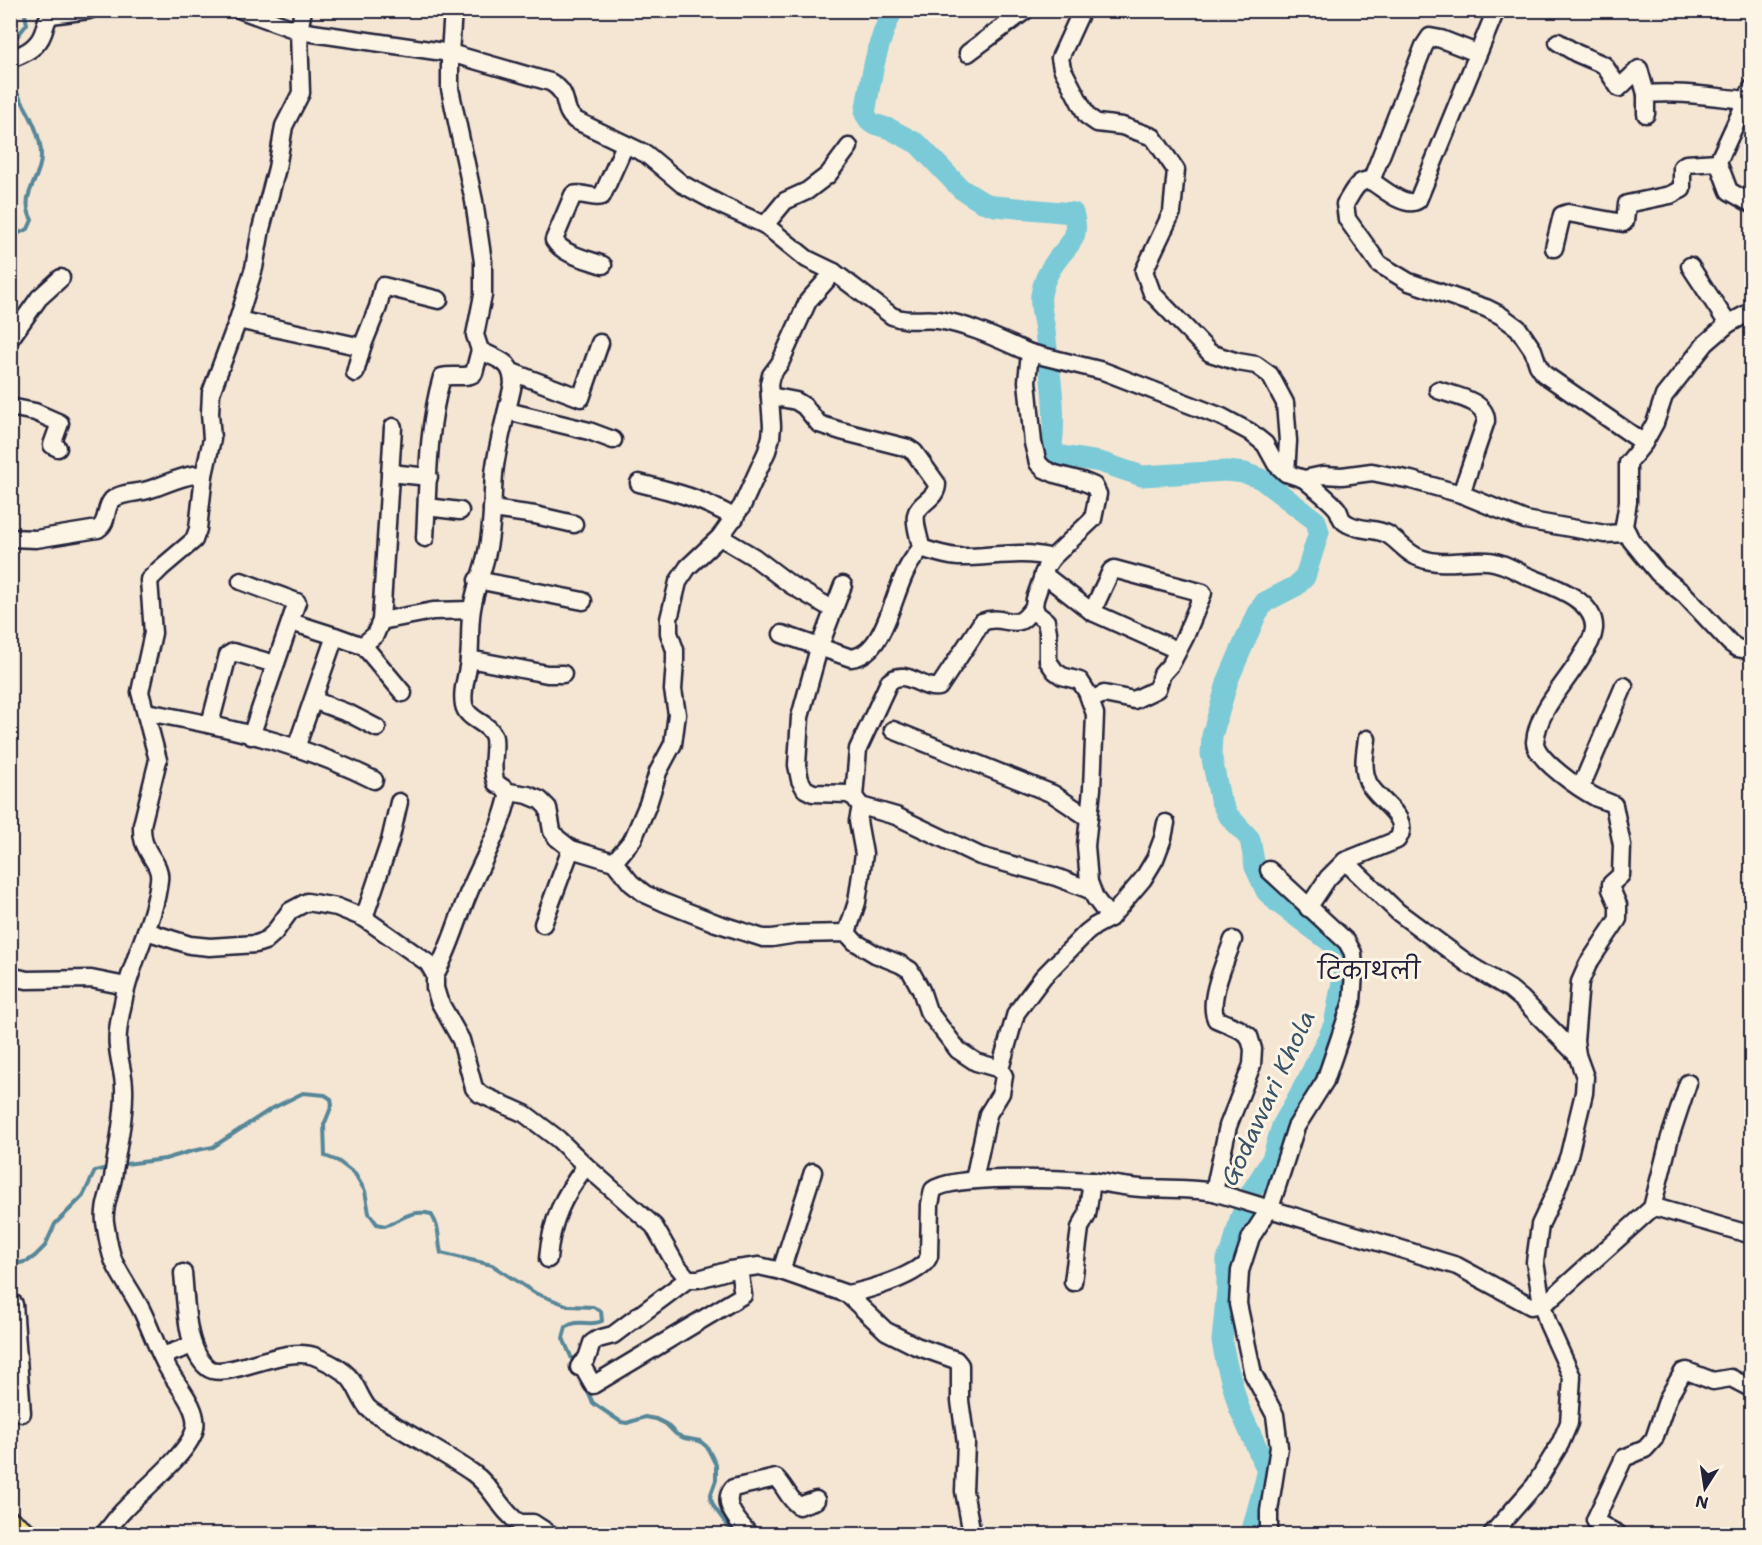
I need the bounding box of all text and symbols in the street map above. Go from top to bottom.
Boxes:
district label: टिकाथली [1316,953,1422,987]
water label: Godawari Khola [1213,1005,1323,1191]
north arrow [1675,1458,1735,1518]
text: N [1694,1491,1710,1514]

